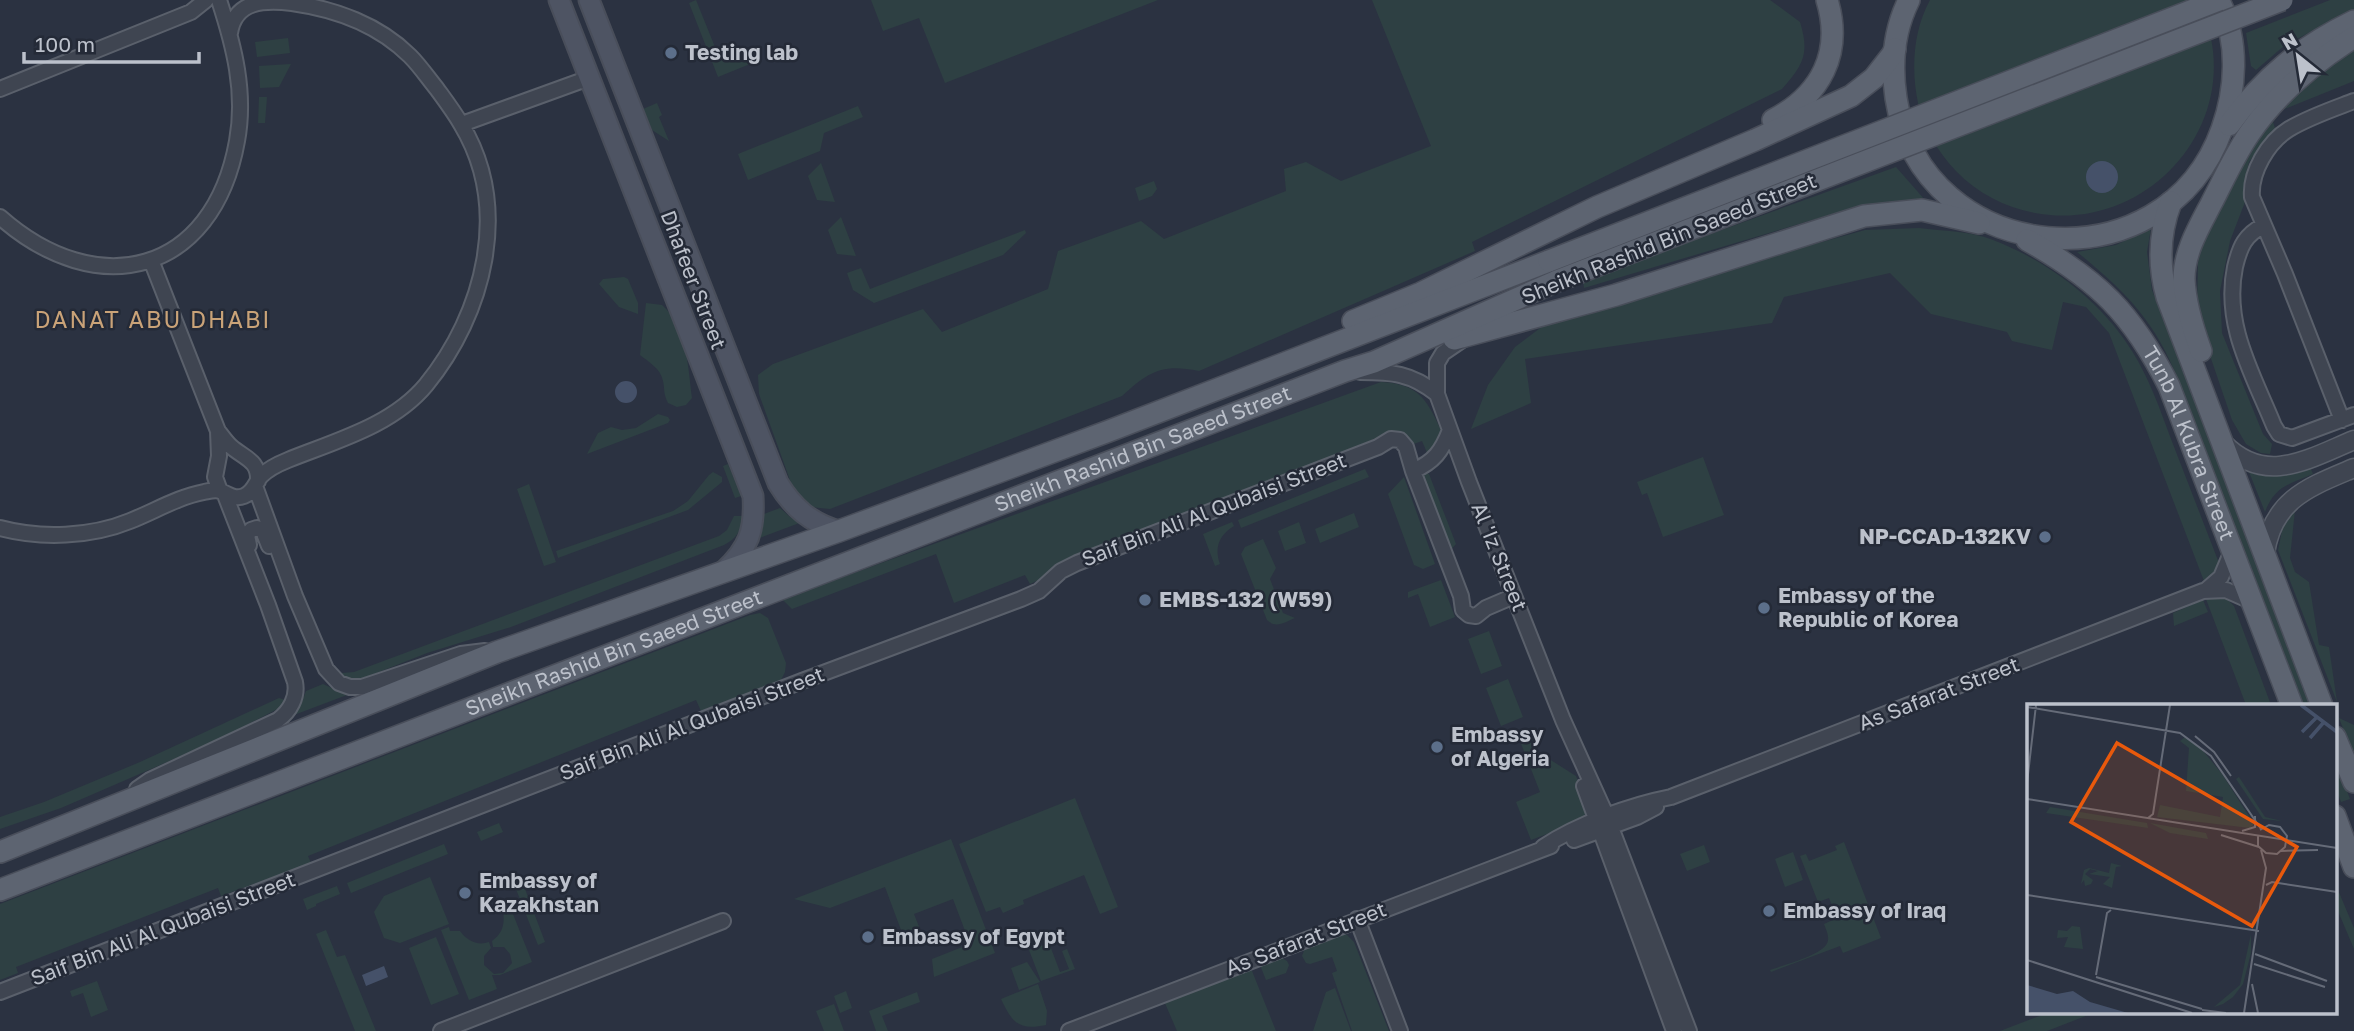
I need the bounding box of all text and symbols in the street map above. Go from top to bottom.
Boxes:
scale bar [24,21,200,65]
north arrow [2263,21,2333,91]
text: N [2277,27,2301,54]
text: 100 m [35,31,95,57]
place label: Testing lab [685,39,798,65]
marker: Testing lab [663,45,679,61]
street label: Sheikh Rashid Bin Saeed Street [1517,167,1820,309]
street label: Dhafeer Street [655,206,732,353]
district label: DANAT ABU DHABI [34,305,272,333]
street label: Tunb Al Kubra Street [2138,341,2241,544]
street label: Sheikh Rashid Bin Saeed Street [990,379,1295,517]
street label: Saif Bin Ali Al Qubaisi Street [1078,447,1350,572]
street label: Al 'Iz Street [1466,498,1534,615]
place label: NP-CCAD-132KV [1859,523,2031,549]
marker: NP-CCAD-132KV [2037,529,2053,545]
place label: Embassy of the Republic of Korea [1778,582,1958,632]
street label: Sheikh Rashid Bin Saeed Street [461,583,766,721]
place label: EMBS-132 (W59) [1159,586,1332,612]
marker: EMBS-132 (W59) [1137,592,1153,608]
marker: Embassy of the Republic of Korea [1756,600,1772,616]
street label: As Safarat Street [1855,650,2023,736]
street label: Saif Bin Ali Al Qubaisi Street [556,661,828,786]
inset map [2027,704,2336,1014]
place label: Embassy of Algeria [1451,721,1549,771]
marker: Embassy of Algeria [1429,739,1445,755]
street label: Saif Bin Ali Al Qubaisi Street [27,866,299,991]
place label: Embassy of Kazakhstan [479,867,599,917]
marker: Embassy of Kazakhstan [457,885,473,901]
street label: As Safarat Street [1222,895,1390,981]
place label: Embassy of Iraq [1783,897,1946,923]
marker: Embassy of Iraq [1761,903,1777,919]
place label: Embassy of Egypt [882,923,1065,949]
marker: Embassy of Egypt [860,929,876,945]

